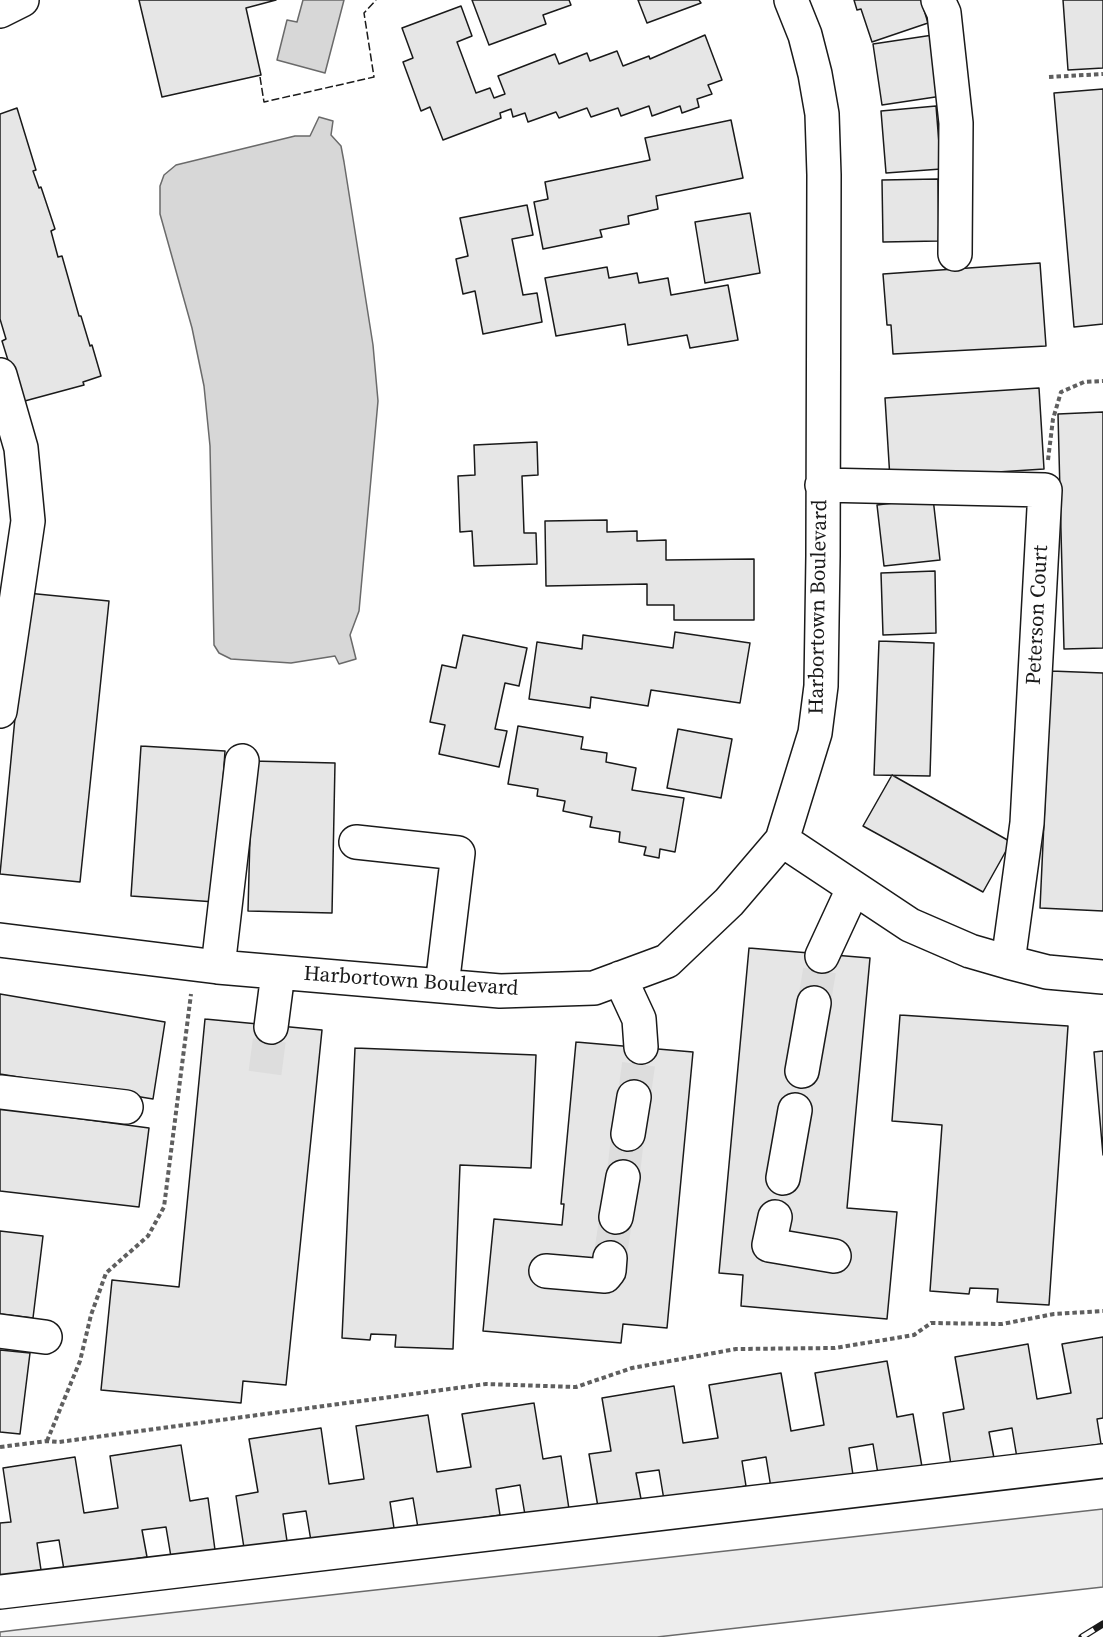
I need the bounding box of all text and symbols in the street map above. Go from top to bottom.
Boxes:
street label: Harbortown Boulevard [805,499,833,715]
street label: Peterson Court [1022,544,1054,686]
street label: Harbortown Boulevard [303,962,519,1002]

